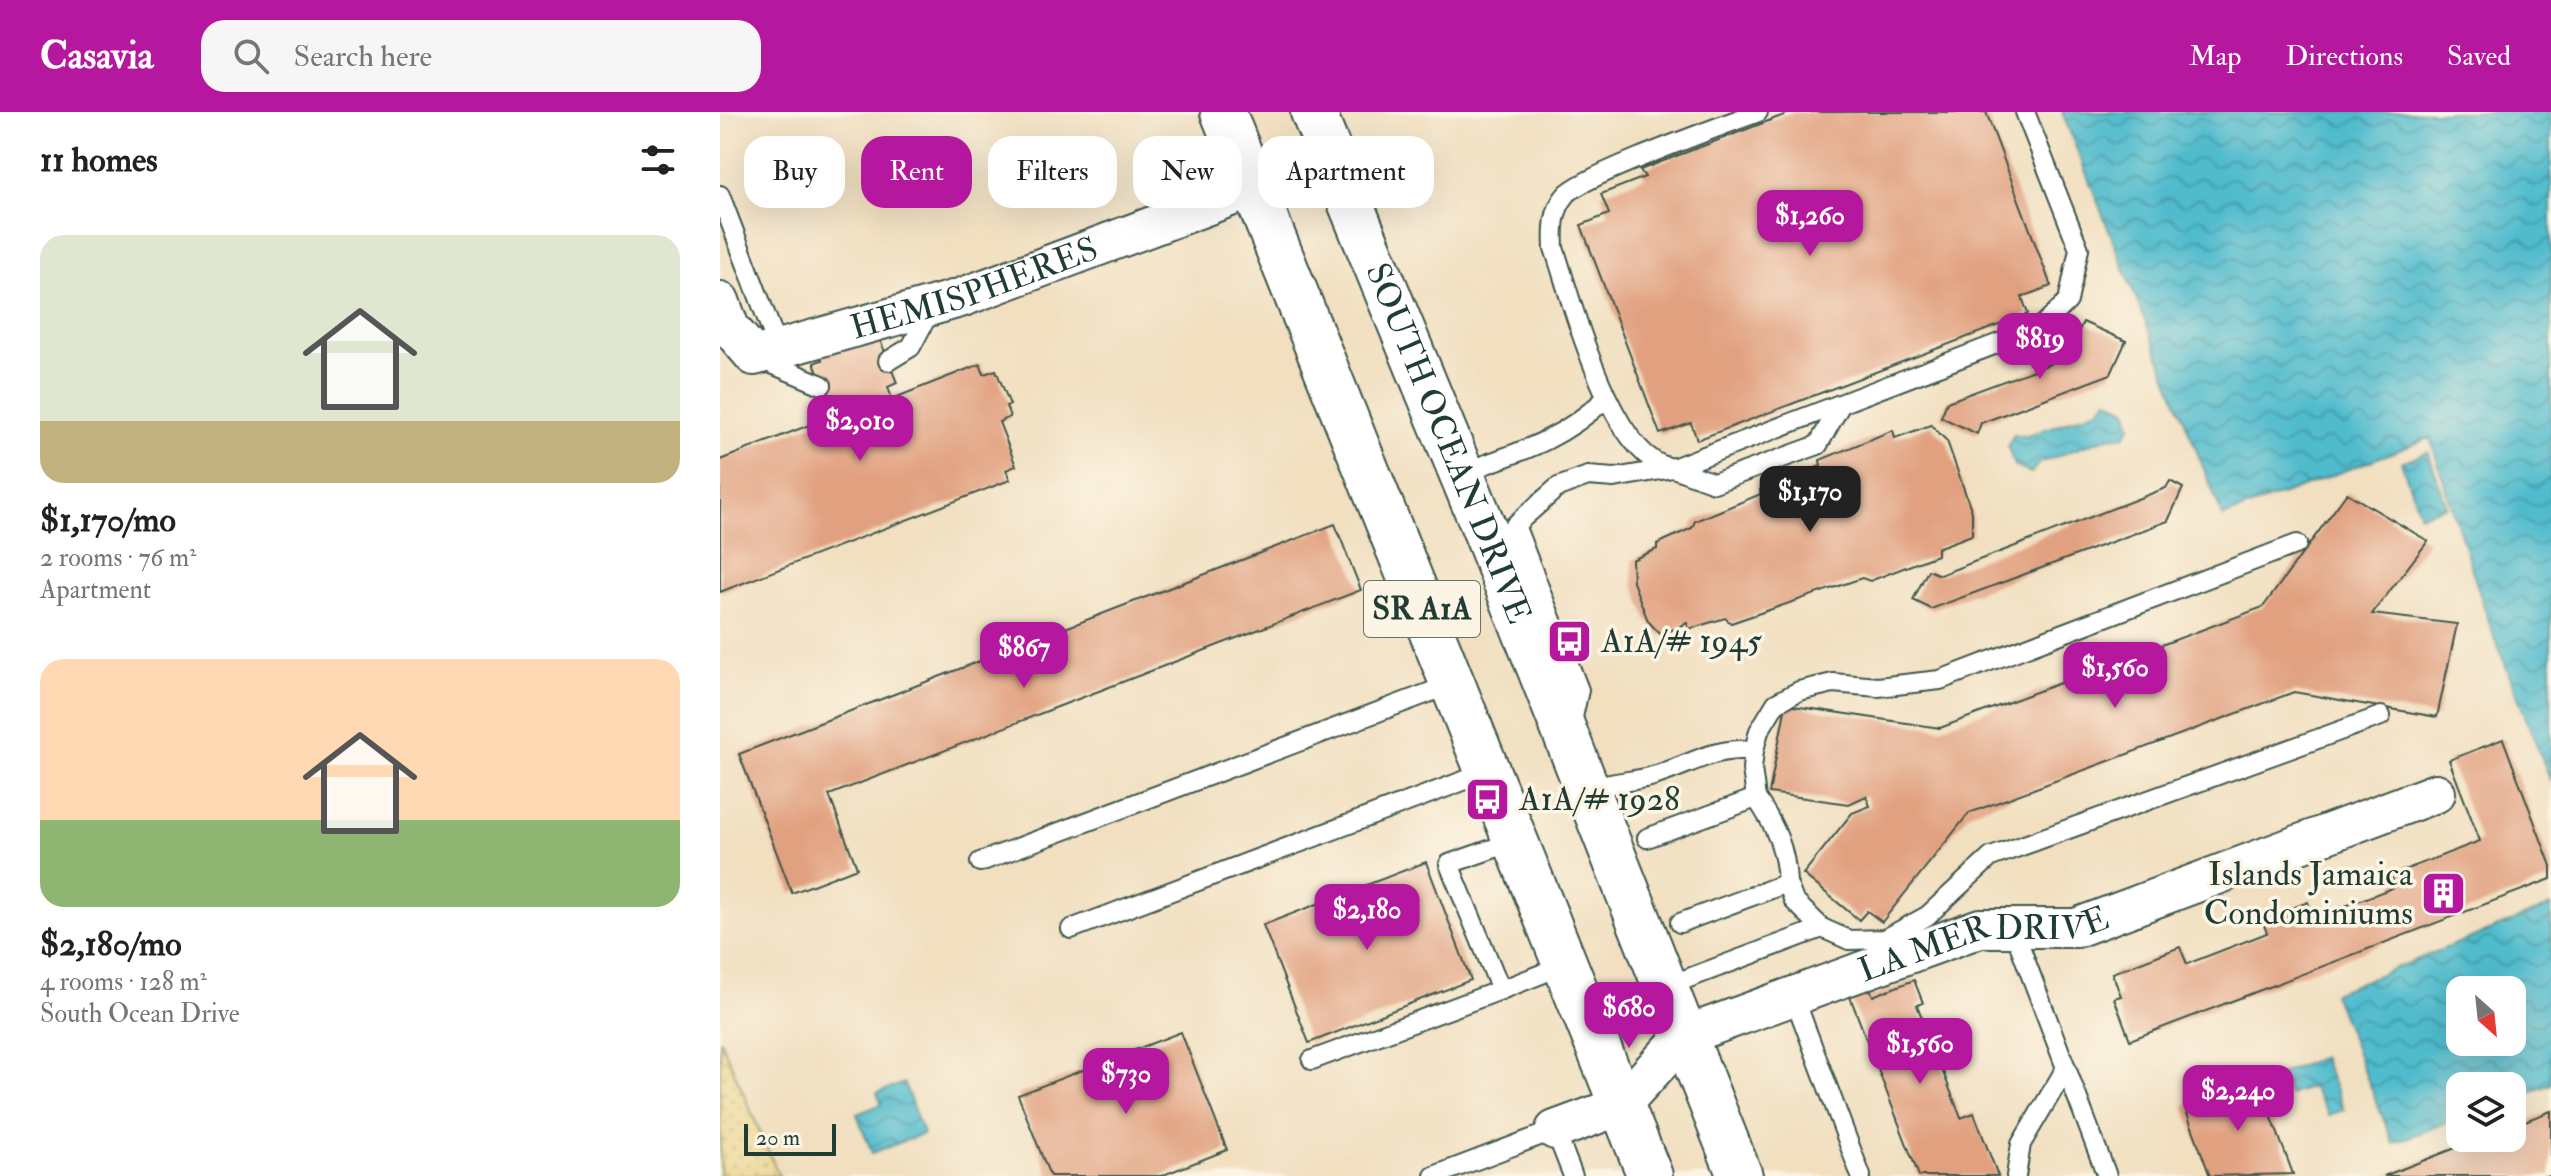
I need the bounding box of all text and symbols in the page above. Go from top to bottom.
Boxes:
search box [201,20,761,92]
text: Casavia [40,32,153,80]
icon: search [229,34,273,78]
text: Search here [293,38,432,75]
text: Map [2189,39,2242,74]
text: Directions [2286,39,2403,74]
text: Saved [2447,39,2511,74]
chip: Buy [744,136,845,208]
chip: Rent [861,136,972,208]
chip: Filters [988,136,1117,208]
chip: New [1133,136,1242,208]
chip: Apartment [1258,136,1434,208]
icon: filters [636,138,680,182]
text: 11 homes [40,139,158,182]
pin: $1,260 [1745,190,1875,258]
text: $1,260 [1775,200,1845,232]
street label: HEMISPHERES [846,227,1104,349]
street label: SOUTH OCEAN DRIVE [1356,257,1541,630]
icon: home [288,287,432,431]
pin: $819 [1993,313,2087,381]
text: $819 [2015,323,2065,355]
pin: $2,010 [795,395,925,463]
text: $2,010 [825,405,895,437]
pin: $1,170 [1745,466,1875,534]
text: $1,170 [1778,476,1842,508]
text: $1,170/mo [40,499,176,542]
text: 2 rooms · 76 m² [40,542,196,574]
text: Apartment [40,574,151,606]
road number: SR A1A [1364,581,1480,637]
bus stop icon: A1A/# 1945 [1546,617,1594,665]
place label: A1A/# 1945 [1600,620,1762,663]
pin: $867 [977,622,1071,690]
text: $867 [998,632,1050,664]
pin: $1,560 [2050,642,2180,710]
text: $1,560 [2081,652,2149,684]
icon: home [288,711,432,855]
bus stop icon: A1A/# 1928 [1464,775,1512,823]
place label: A1A/# 1928 [1518,778,1680,821]
place label: Islands Jamaica Condominiums [2204,853,2414,935]
building icon: Islands Jamaica Condominiums [2420,870,2468,918]
pin: $2,180 [1302,884,1432,952]
text: $2,180 [1333,894,1401,926]
street label: LA MER DRIVE [1853,896,2115,992]
text: $2,180/mo [40,923,182,966]
text: 4 rooms · 128 m² [40,966,207,998]
north arrow [2446,976,2526,1056]
map controls [2446,976,2526,1152]
pin: $680 [1582,982,1676,1050]
text: $680 [1602,992,1656,1024]
text: South Ocean Drive [40,998,240,1030]
pin: $1,560 [1855,1018,1985,1086]
text: $1,560 [1886,1028,1954,1060]
pin: $730 [1079,1048,1173,1116]
text: $730 [1101,1058,1151,1090]
pin: $2,240 [2173,1065,2303,1133]
button: layers [2446,1072,2526,1152]
text: $2,240 [2201,1075,2275,1107]
scale bar [744,1120,836,1156]
text: 20 m [756,1124,800,1152]

